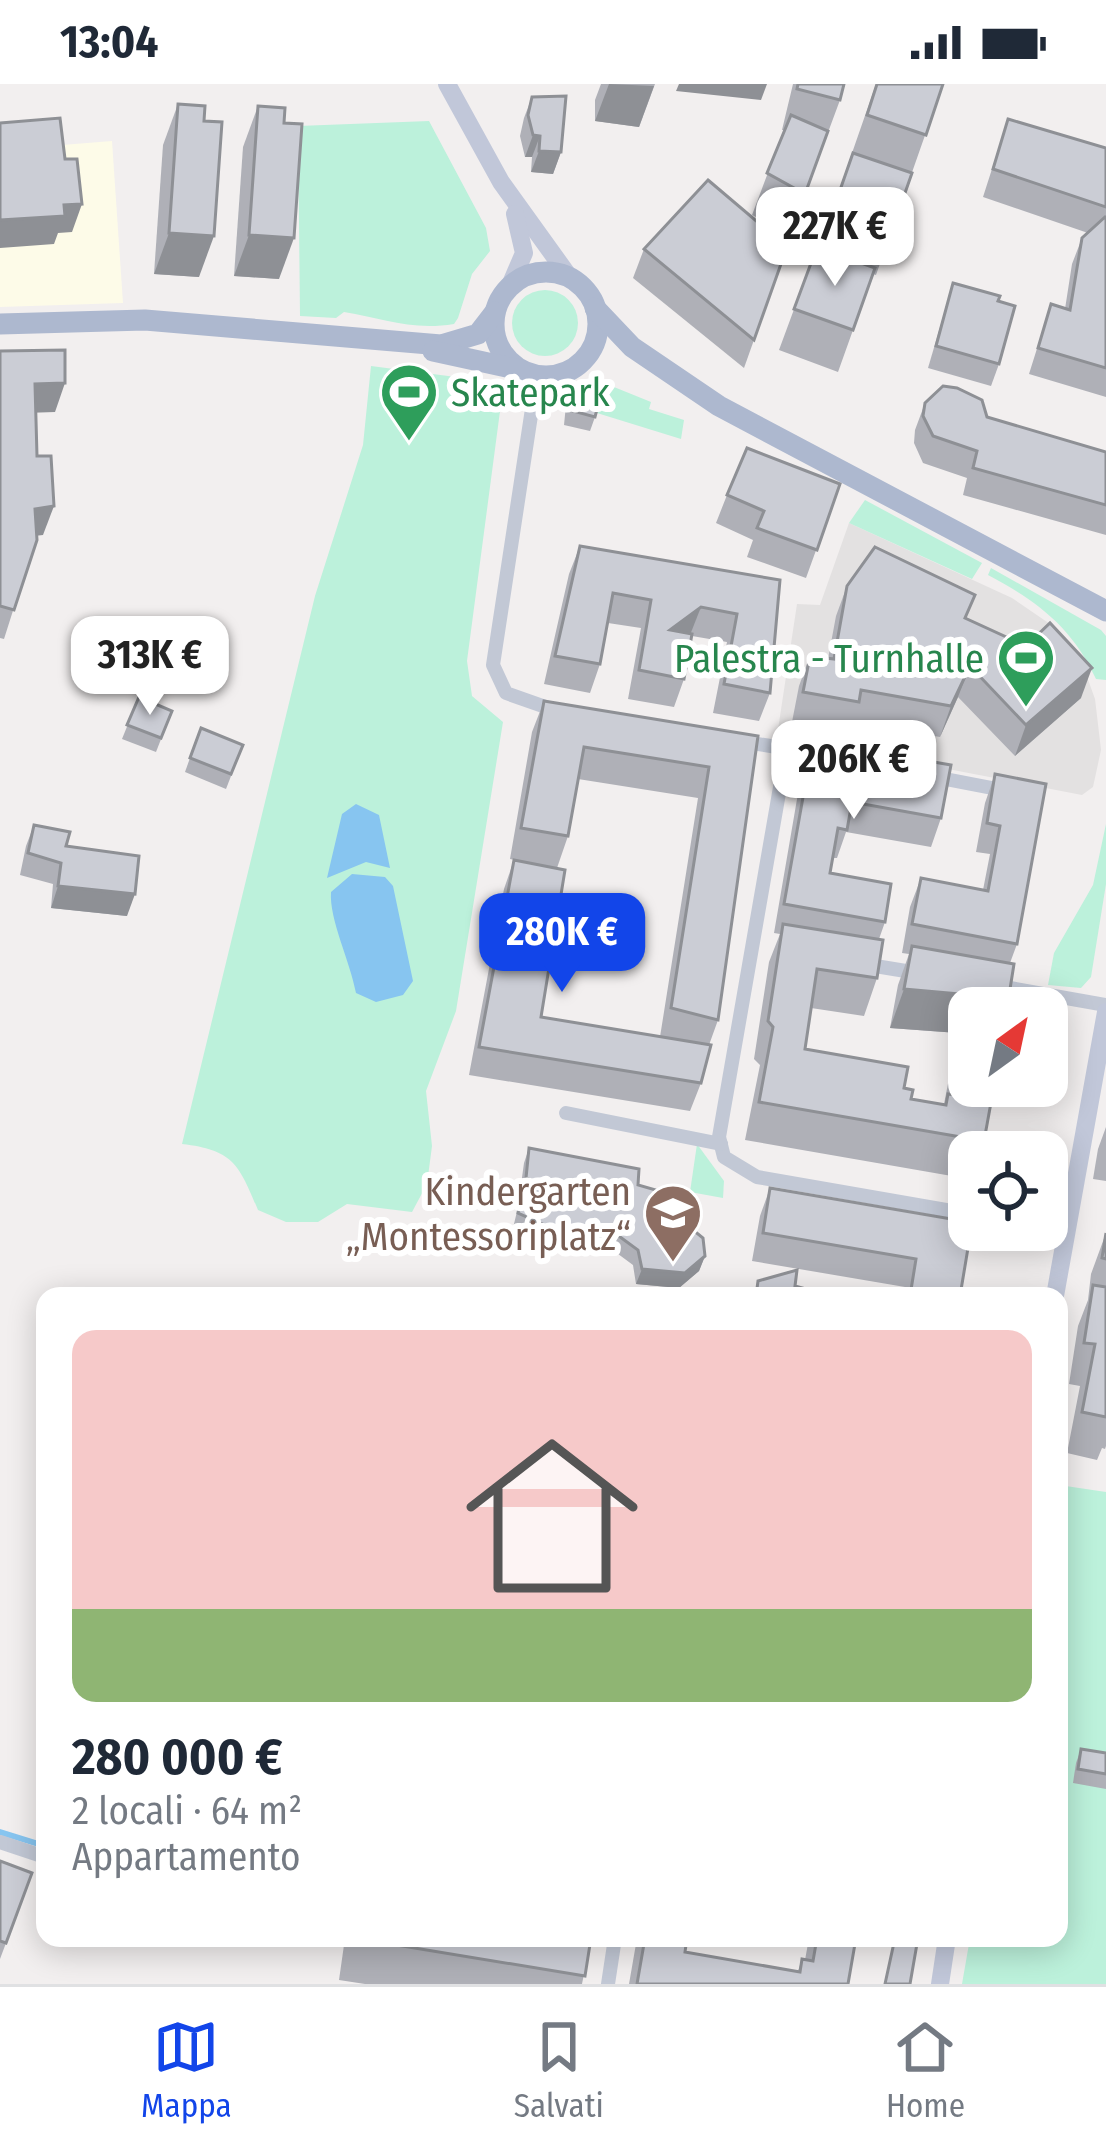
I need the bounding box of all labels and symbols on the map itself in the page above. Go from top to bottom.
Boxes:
pin: 227K € [737,187,933,289]
sports icon: Skatepark [378,361,440,443]
place label: Skatepark [451,370,611,416]
pin: 313K € [52,616,248,718]
sports icon: Palestra - Turnhalle [995,627,1057,709]
place label: Palestra - Turnhalle [674,636,984,682]
pin: 206K € [756,720,952,822]
pin: 280K € [464,893,660,995]
north arrow [948,987,1068,1107]
place label: Kindergarten „Montessoriplatz“ [346,1169,631,1260]
school or university icon: Kindergarten „Montessoriplatz“ [642,1182,704,1264]

